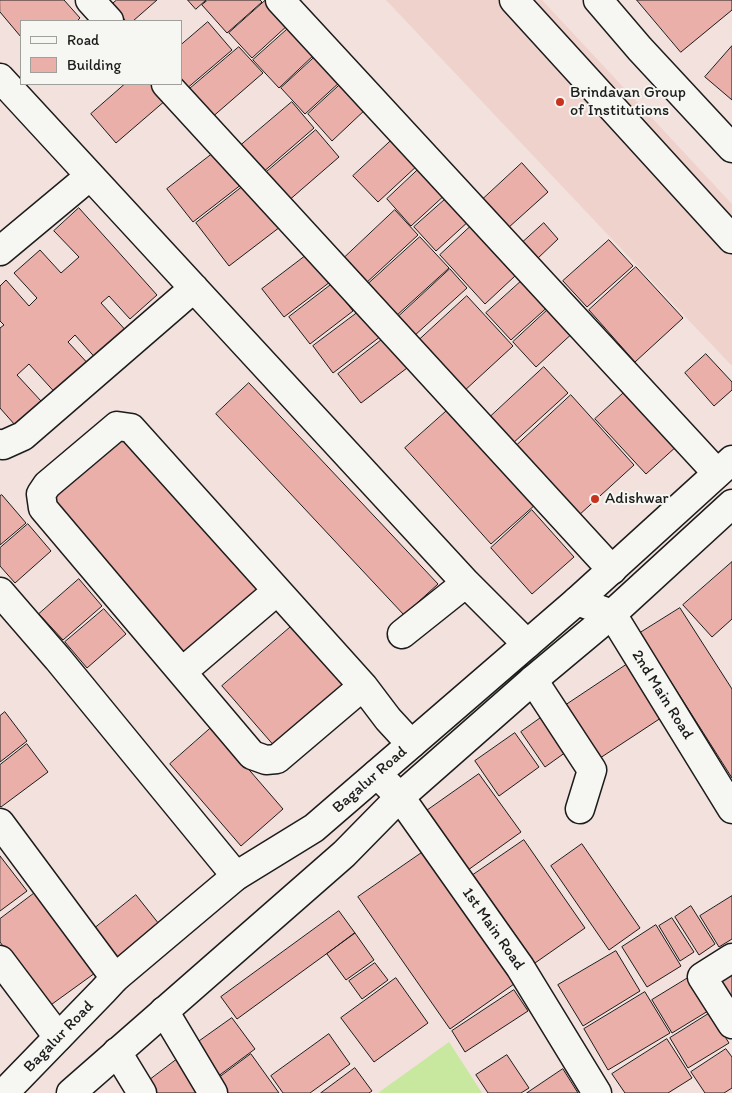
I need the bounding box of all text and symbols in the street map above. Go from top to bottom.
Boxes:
legend [20,20,182,85]
text: Road [67,31,99,49]
text: Building [67,56,121,74]
place label: Brindavan Group of Institutions [570,83,686,121]
marker: Brindavan Group of Institutions [554,96,566,108]
place label: Adishwar [605,489,669,509]
marker: Adishwar [589,493,601,505]
street label: 2nd Main Road [627,647,697,743]
street label: Bagalur Road [329,742,411,818]
street label: 1st Main Road [458,884,528,974]
street label: Bagalur Road [20,997,98,1077]

